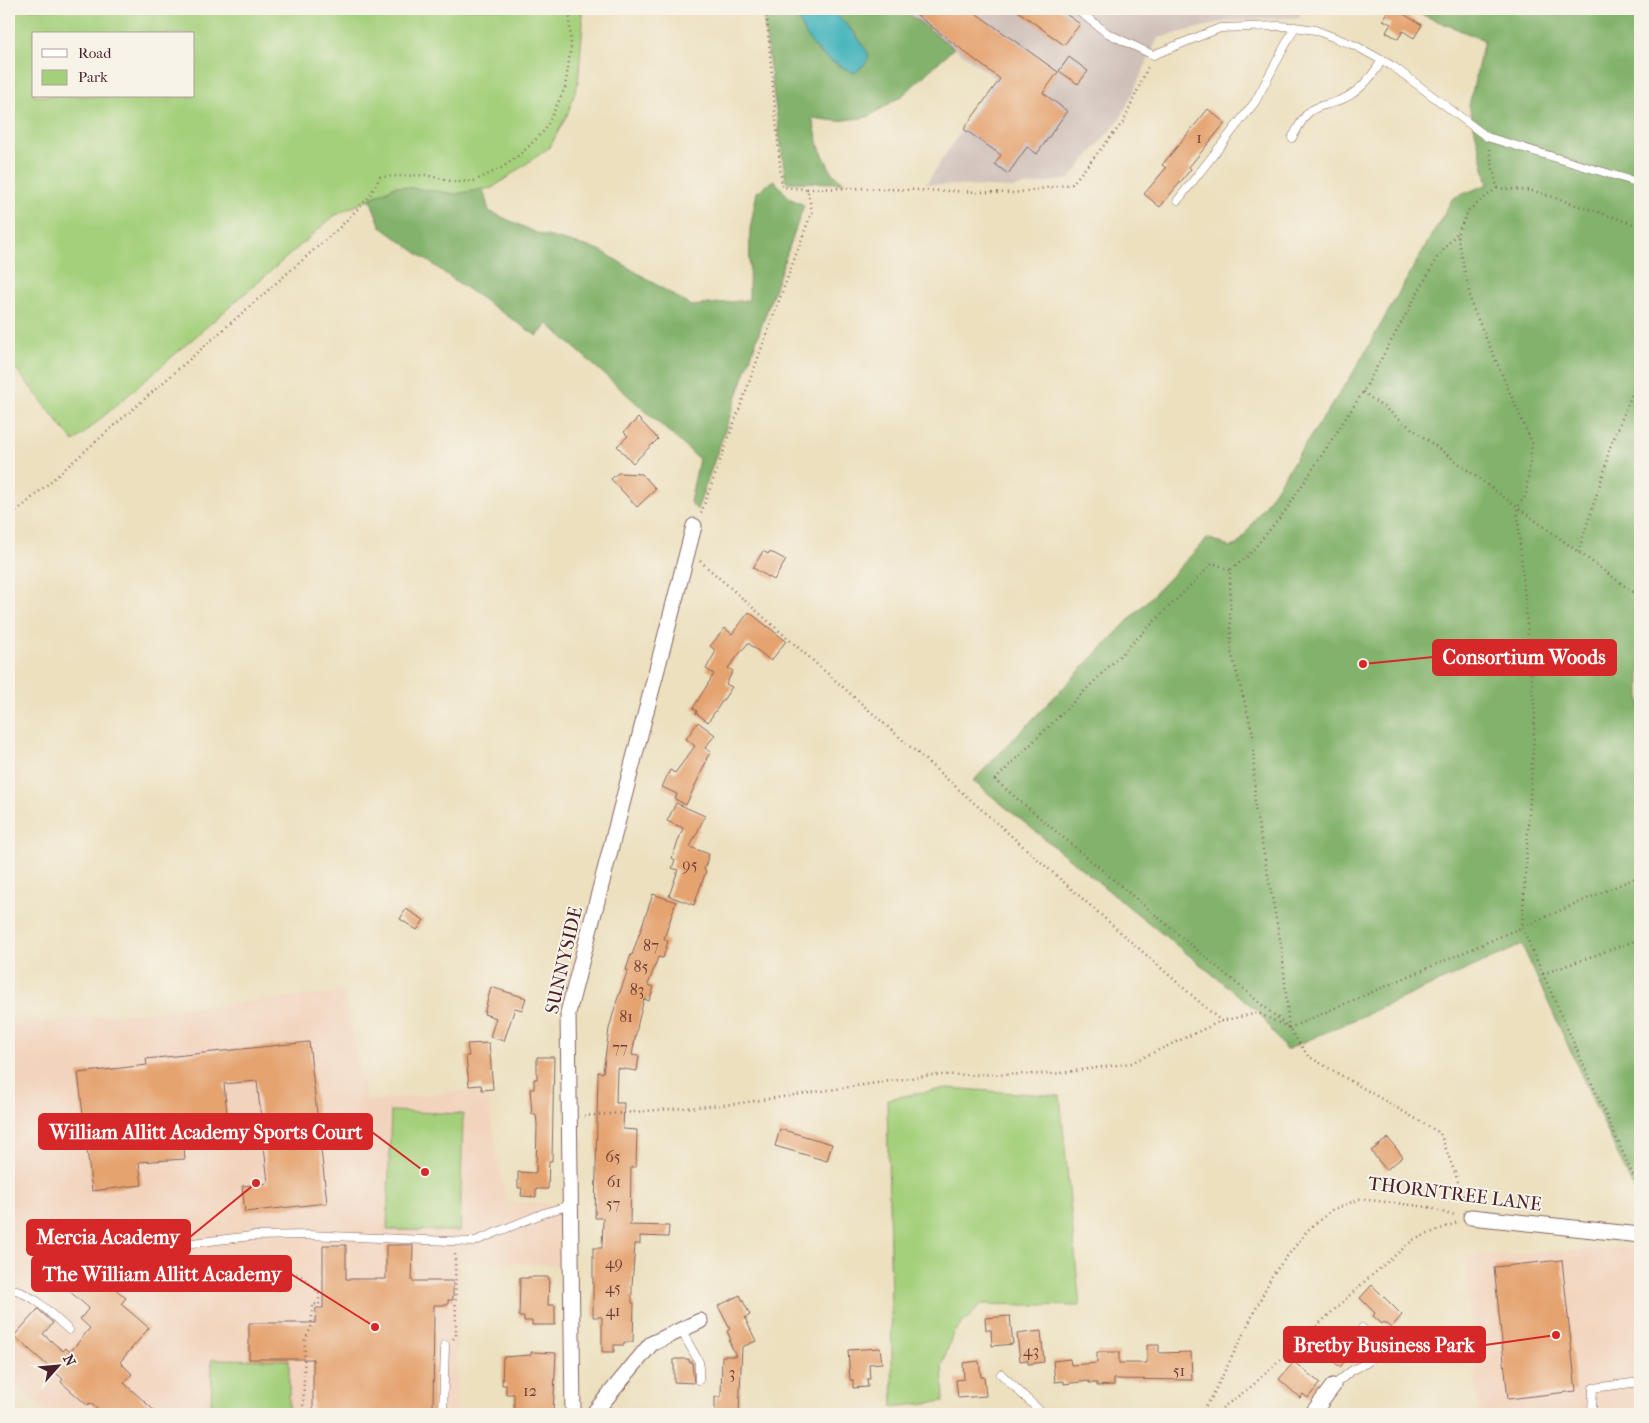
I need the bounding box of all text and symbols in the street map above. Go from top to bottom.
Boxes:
legend [32,32,195,98]
text: Road [78,44,112,62]
text: Park [78,68,108,86]
house number: 1 [1196,128,1202,147]
callout: Consortium Woods [1433,640,1616,675]
text: Consortium Woods [1442,646,1606,669]
house number: 95 [682,855,698,874]
street label: SUNNYSIDE [541,904,587,1016]
house number: 87 [643,936,659,955]
house number: 85 [634,957,649,976]
house number: 83 [630,980,644,999]
house number: 81 [619,1007,633,1026]
house number: 77 [612,1038,628,1057]
callout: William Allitt Academy Sports Court [39,1114,372,1149]
text: William Allitt Academy Sports Court [49,1121,363,1144]
house number: 65 [605,1147,621,1166]
house number: 61 [607,1172,621,1191]
street label: THORNTREE LANE [1367,1172,1543,1216]
house number: 57 [606,1194,621,1213]
callout: Mercia Academy [27,1220,190,1255]
text: Mercia Academy [35,1226,181,1249]
house number: 49 [605,1253,623,1272]
callout: The William Allitt Academy [32,1256,291,1291]
text: The William Allitt Academy [42,1263,283,1286]
house number: 45 [605,1278,621,1297]
house number: 41 [605,1301,621,1320]
callout: Bretby Business Park [1284,1327,1485,1362]
text: Bretby Business Park [1293,1334,1475,1357]
north arrow [32,1340,82,1390]
house number: 43 [1023,1341,1039,1360]
text: N [59,1352,79,1369]
house number: 51 [1173,1361,1185,1380]
house number: 3 [729,1363,735,1382]
house number: 12 [523,1381,537,1400]

